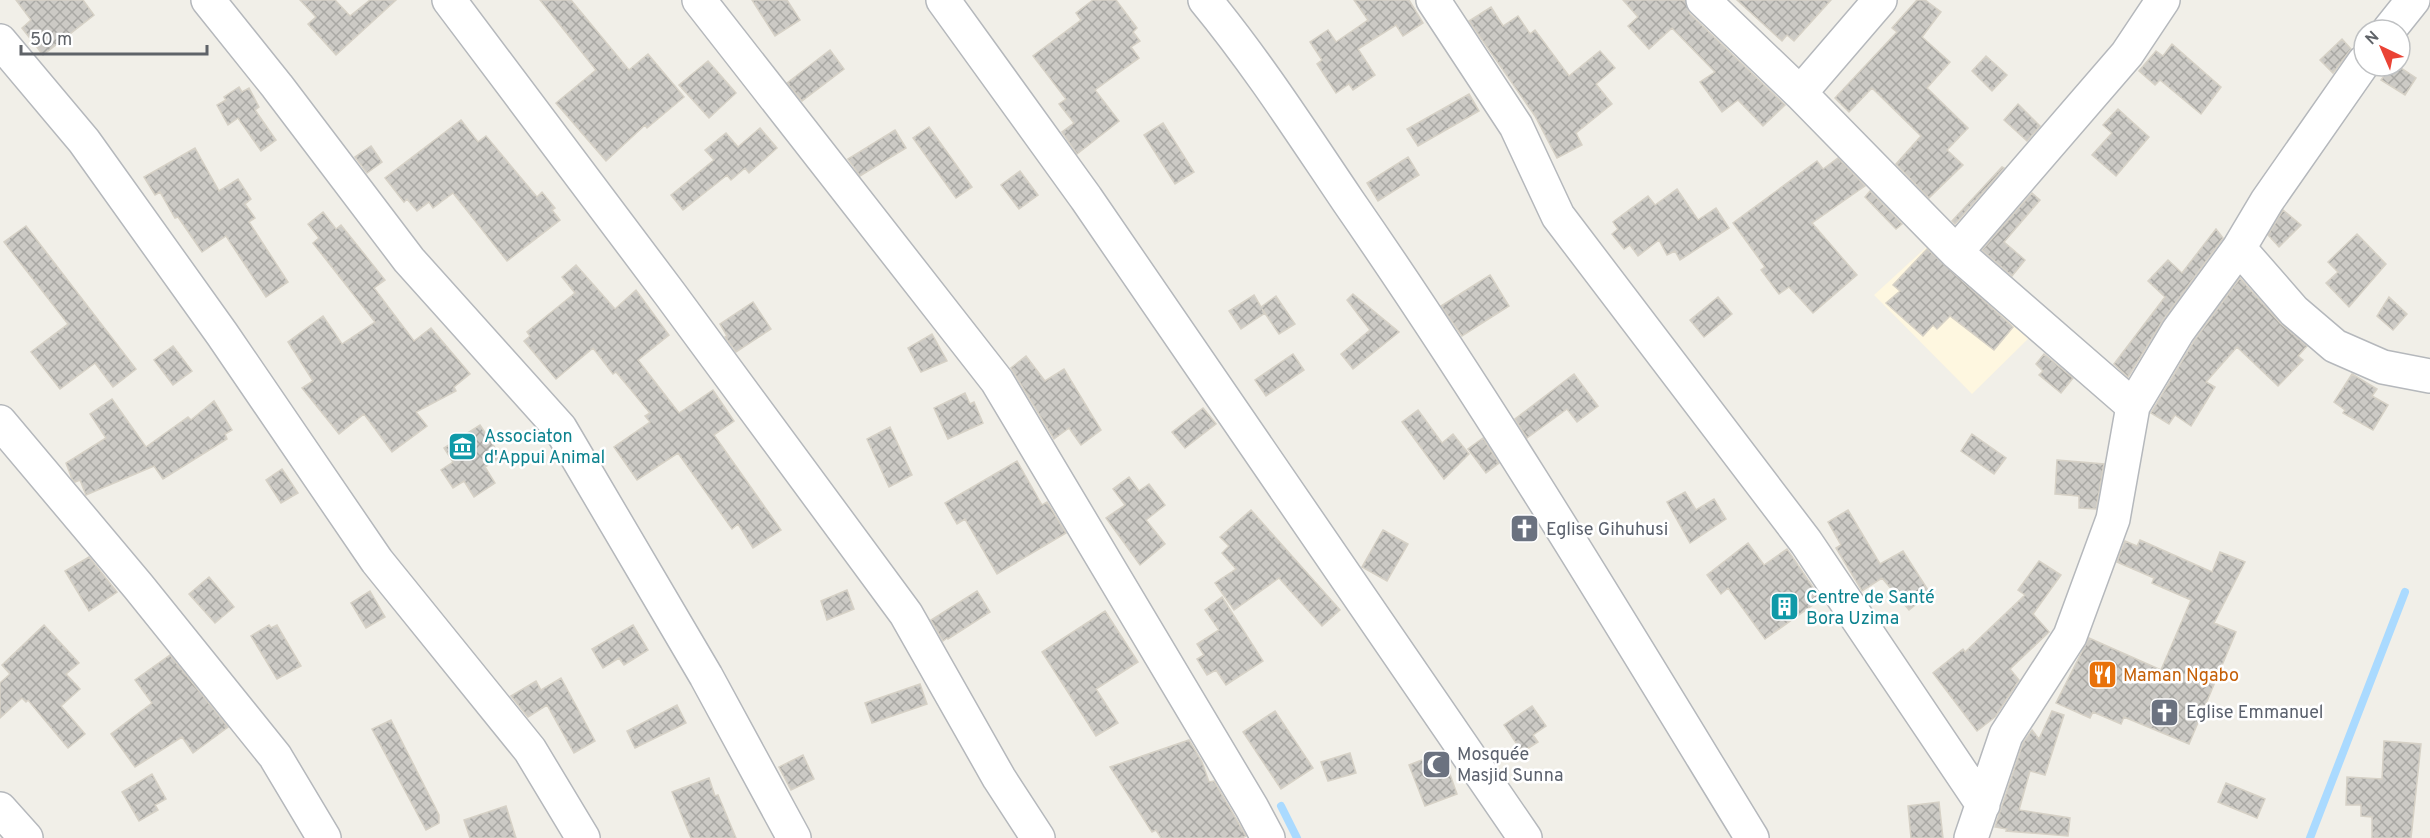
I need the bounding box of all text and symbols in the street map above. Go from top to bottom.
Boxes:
scale bar [21,18,207,56]
north arrow [2352,18,2412,78]
text: N [2362,27,2384,50]
text: 50 m [30,29,72,52]
place label: Associaton d'Appui Animal [484,426,605,470]
museum icon: Associaton d'Appui Animal [447,430,479,462]
church icon: Eglise Gihuhusi [1509,513,1541,545]
place label: Eglise Gihuhusi [1546,519,1668,542]
place label: Centre de Santé Bora Uzima [1806,587,1935,631]
building icon: Centre de Santé Bora Uzima [1769,591,1801,623]
restaurant icon: Maman Ngabo [2086,659,2118,691]
place label: Maman Ngabo [2123,665,2239,688]
church icon: Eglise Emmanuel [2149,696,2181,728]
place label: Eglise Emmanuel [2186,702,2324,725]
place label: Mosquée Masjid Sunna [1457,744,1563,788]
mosque icon: Mosquée Masjid Sunna [1420,748,1452,780]

